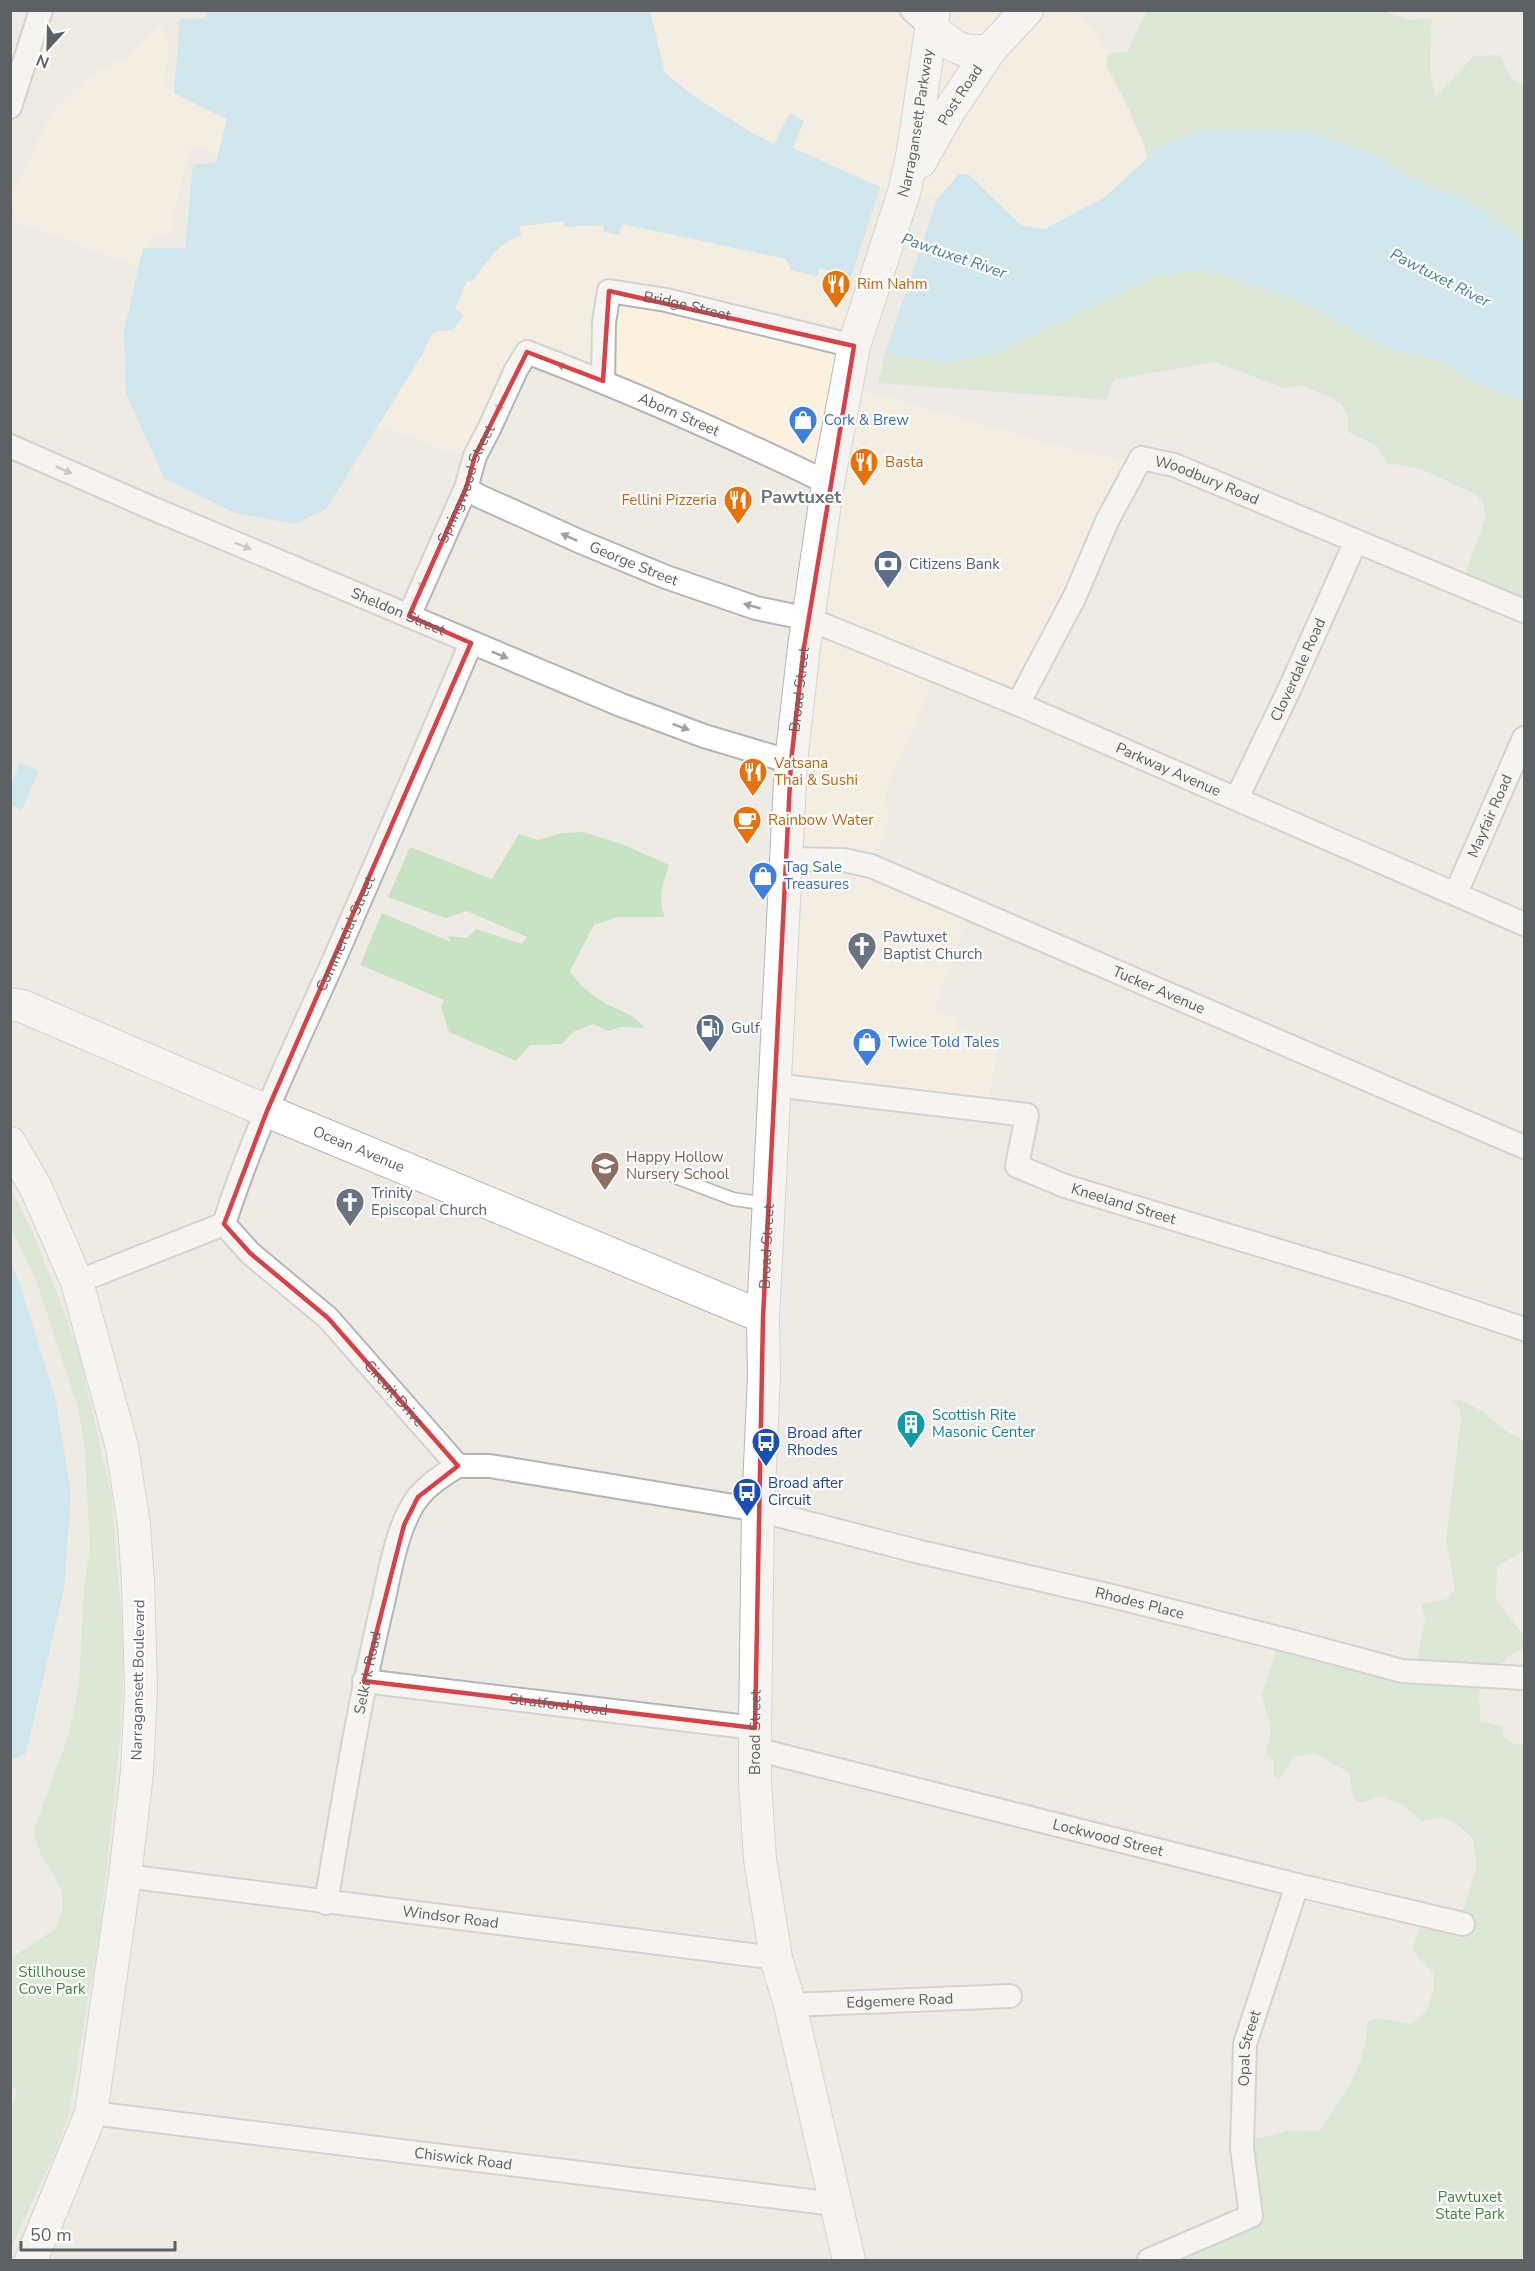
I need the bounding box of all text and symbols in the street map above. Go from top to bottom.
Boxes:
north arrow [18,18,78,78]
street label: Narragansett Parkway [893,47,938,200]
text: N [33,49,52,73]
street label: Post Road [933,61,987,129]
water label: Pawtuxet River [899,228,1011,285]
water label: Pawtuxet River [1386,243,1495,313]
restaurant icon: Rim Nahm [820,268,852,310]
place label: Rim Nahm [857,274,928,294]
street label: Bridge Street [642,287,734,326]
one-way arrow [556,361,574,371]
street label: Aborn Street [635,388,723,441]
one-way arrow [495,395,505,413]
shop icon: Cork & Brew [787,404,819,446]
place label: Cork & Brew [824,410,909,430]
street label: Springwood Street [433,420,500,547]
restaurant icon: Basta [848,446,880,488]
street label: Woodbury Road [1153,451,1262,509]
place label: Basta [885,452,923,472]
one-way arrow [55,466,73,475]
restaurant icon: Fellini Pizzeria [722,484,754,526]
district label: Pawtuxet [761,485,841,509]
place label: Fellini Pizzeria [621,490,717,510]
one-way arrow [561,533,578,542]
street label: George Street [586,536,681,591]
one-way arrow [235,541,253,551]
bank icon: Citizens Bank [872,548,904,590]
place label: Citizens Bank [909,554,1000,574]
one-way arrow [418,574,428,592]
street label: Sheldon Street [348,583,449,640]
one-way arrow [742,601,760,610]
street label: Cloverdale Road [1265,615,1330,725]
street label: Broad Street [784,645,814,733]
one-way arrow [492,650,510,660]
one-way arrow [673,723,691,733]
street label: Parkway Avenue [1113,738,1224,801]
place label: Vatsana Thai & Sushi [773,753,858,790]
restaurant icon: Vatsana Thai & Sushi [737,756,769,798]
street label: Mayfair Road [1463,771,1517,861]
cafe icon: Rainbow Water [731,804,763,846]
place label: Rainbow Water [768,810,874,830]
place label: Tag Sale Treasures [784,857,849,894]
shop icon: Tag Sale Treasures [747,860,779,902]
street label: Commercial Street [311,872,380,995]
place label: Pawtuxet Baptist Church [883,927,983,964]
church icon: Pawtuxet Baptist Church [846,930,878,972]
street label: Tucker Avenue [1109,961,1208,1019]
fuel station icon: Gulf [694,1012,726,1054]
place label: Gulf [731,1018,761,1038]
shop icon: Twice Told Tales [851,1026,883,1068]
place label: Twice Told Tales [888,1032,999,1052]
street label: Ocean Avenue [310,1121,408,1177]
place label: Happy Hollow Nursery School [626,1147,730,1184]
school or university icon: Happy Hollow Nursery School [589,1150,621,1192]
street label: Kneeland Street [1069,1178,1179,1229]
place label: Trinity Episcopal Church [371,1183,487,1220]
church icon: Trinity Episcopal Church [334,1186,366,1228]
street label: Broad Street [754,1203,779,1290]
street label: Circuit Drive [360,1356,429,1431]
place label: Scottish Rite Masonic Center [932,1405,1036,1442]
building icon: Scottish Rite Masonic Center [895,1408,927,1450]
place label: Broad after Rhodes [787,1423,863,1460]
bus stop icon: Broad after Rhodes [750,1426,782,1468]
place label: Broad after Circuit [768,1473,844,1510]
bus stop icon: Broad after Circuit [731,1476,763,1518]
street label: Rhodes Place [1093,1582,1186,1624]
street label: Narragansett Boulevard [127,1599,149,1761]
street label: Selkirk Road [349,1629,386,1716]
street label: Stratford Road [508,1689,609,1720]
street label: Broad Street [745,1689,766,1775]
street label: Lockwood Street [1051,1814,1166,1861]
street label: Windsor Road [401,1901,500,1933]
park label: Stillhouse Cove Park [18,1962,86,1999]
street label: Edgemere Road [846,1988,954,2013]
street label: Opal Street [1234,2007,1266,2087]
street label: Chiswick Road [413,2143,513,2174]
park label: Pawtuxet State Park [1435,2187,1505,2224]
scale bar [21,2214,176,2252]
text: 50 m [30,2223,72,2247]

